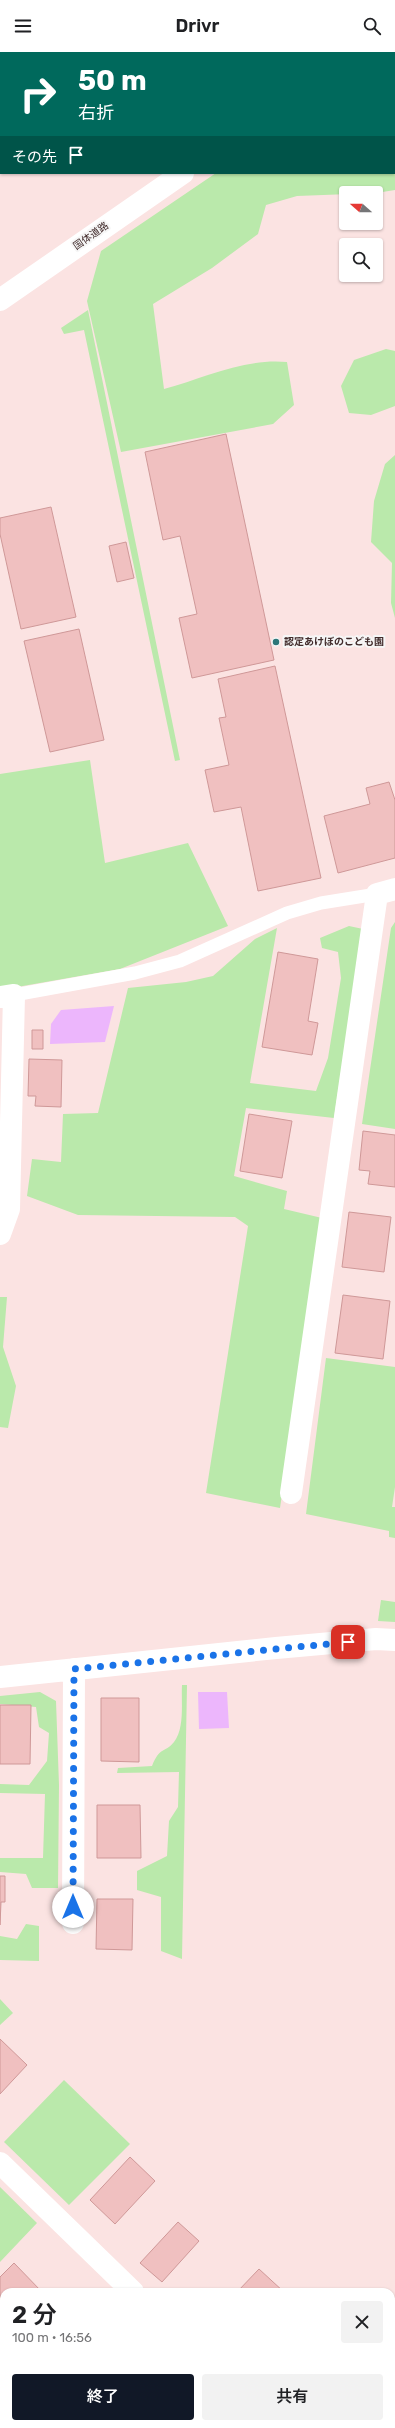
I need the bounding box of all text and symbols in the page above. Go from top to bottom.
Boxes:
icon: menu [12,15,34,37]
text: Drivr [176,15,219,37]
icon: search [361,15,383,37]
text: 50 m [78,64,147,97]
icon: right [12,68,64,120]
text: 右折 [78,102,114,124]
icon: arrive [65,144,87,166]
text: その先 [12,148,57,166]
north arrow [339,186,383,230]
map controls [339,186,383,282]
street label: 国体道路 [71,220,111,252]
button: search [339,238,383,282]
place label: 認定あけぼのこども園 [284,636,384,648]
marker: 認定あけぼのこども園 [271,637,281,647]
pin [331,1625,365,1659]
icon: arrive [337,1631,359,1653]
position arrow [52,1886,94,1928]
text: 2 分 [12,2301,57,2329]
button: close [341,2301,383,2343]
text: 100 m · 16:56 [12,2330,92,2345]
button: 終了 [12,2374,194,2420]
button: 共有 [202,2374,383,2420]

